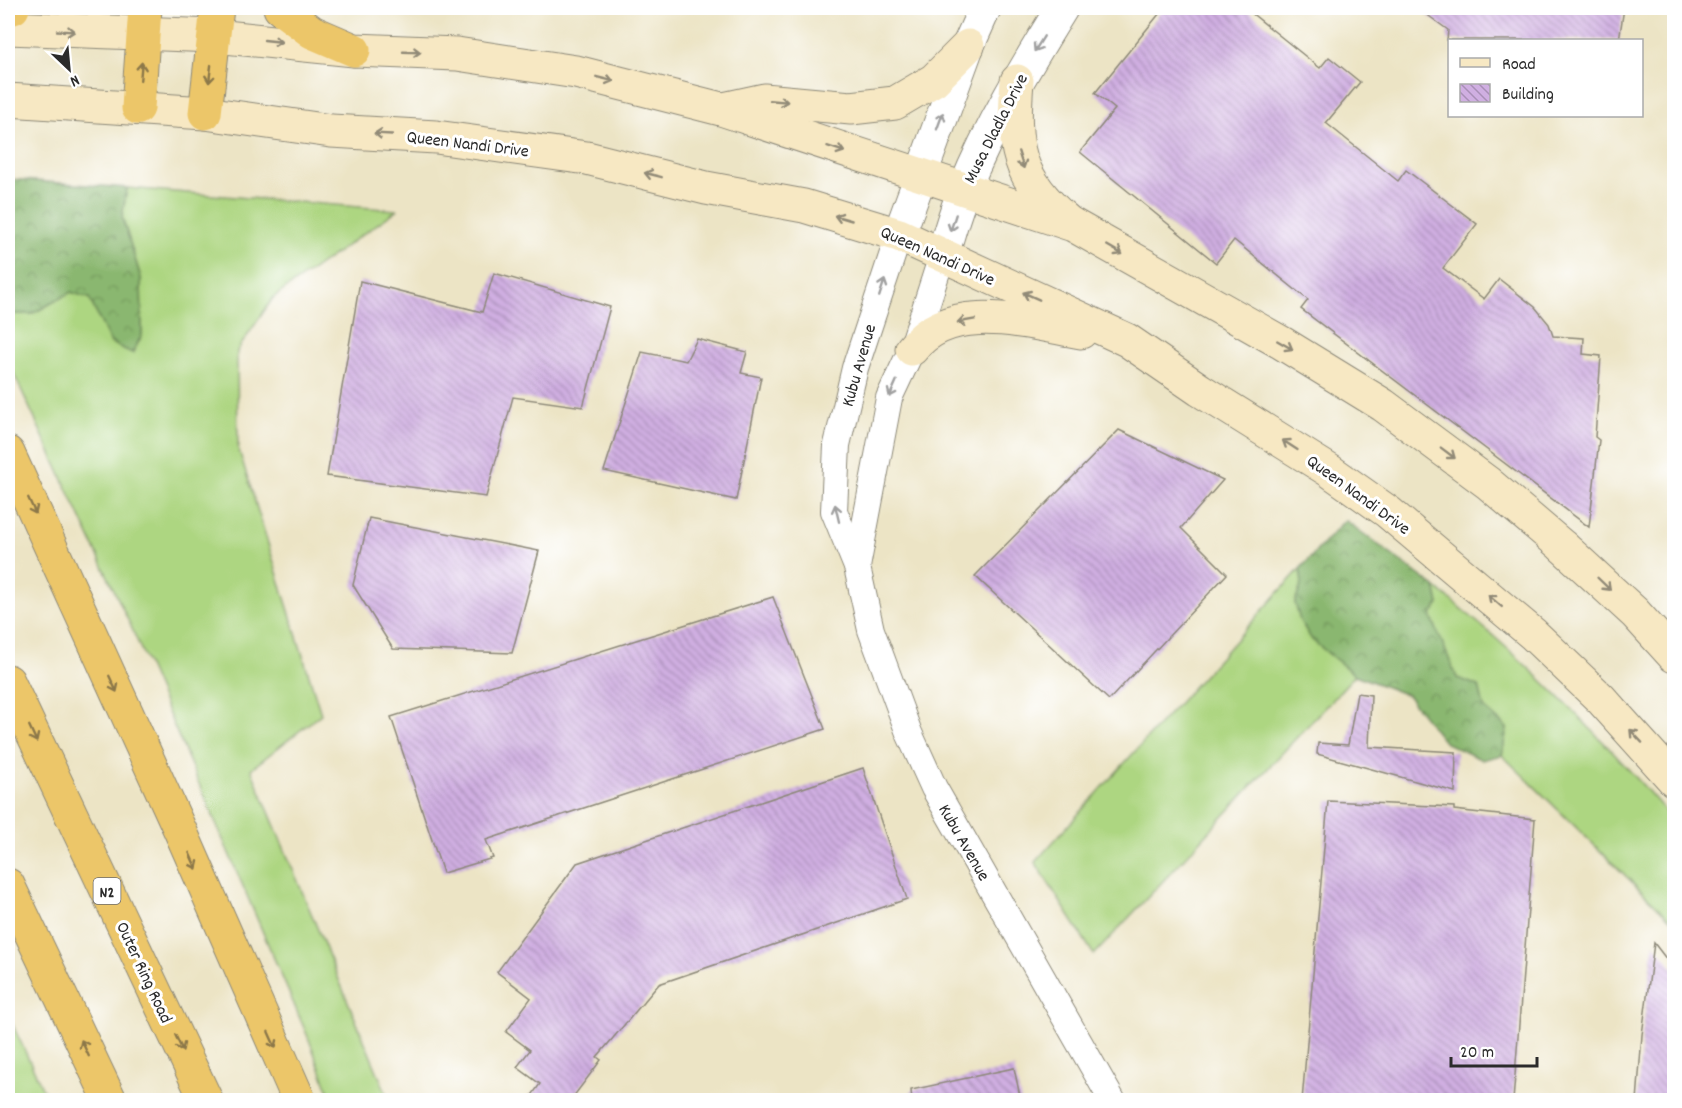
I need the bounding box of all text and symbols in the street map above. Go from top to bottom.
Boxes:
one-way arrow [55,25,75,36]
one-way arrow [262,36,282,47]
one-way arrow [1033,36,1046,53]
north arrow [39,39,99,99]
legend [1448,39,1643,117]
one-way arrow [402,47,422,58]
text: Road [1502,53,1536,78]
one-way arrow [136,62,147,82]
one-way arrow [204,64,215,84]
text: N [66,68,83,92]
street label: Musa Dladla Drive [959,70,1036,188]
one-way arrow [595,73,614,85]
text: Building [1502,83,1554,108]
one-way arrow [768,96,788,107]
one-way arrow [935,113,946,131]
street label: Queen Nandi Drive [405,126,530,165]
one-way arrow [374,128,394,139]
one-way arrow [826,144,845,155]
one-way arrow [1017,150,1028,169]
one-way arrow [644,168,663,180]
one-way arrow [834,212,853,223]
one-way arrow [947,213,958,232]
street label: Queen Nandi Drive [876,221,998,294]
one-way arrow [1106,244,1123,256]
one-way arrow [877,279,888,298]
one-way arrow [1022,290,1040,301]
one-way arrow [956,316,976,327]
street label: Kubu Avenue [837,321,884,410]
one-way arrow [1276,340,1293,352]
one-way arrow [887,380,898,398]
one-way arrow [1282,439,1299,451]
one-way arrow [1439,446,1455,459]
street label: Queen Nandi Drive [1301,450,1415,542]
one-way arrow [26,497,38,515]
one-way arrow [831,504,842,523]
one-way arrow [1597,577,1612,591]
one-way arrow [1487,595,1503,608]
one-way arrow [107,674,119,692]
one-way arrow [27,725,39,743]
one-way arrow [1629,729,1643,744]
street label: Kubu Avenue [931,800,995,886]
one-way arrow [188,852,200,870]
road number: N2 [94,878,120,904]
street label: Outer Ring Road [108,918,177,1028]
one-way arrow [267,1030,278,1048]
scale bar [1451,1030,1536,1068]
one-way arrow [173,1034,185,1052]
one-way arrow [78,1039,90,1057]
text: 20 m [1460,1041,1494,1066]

